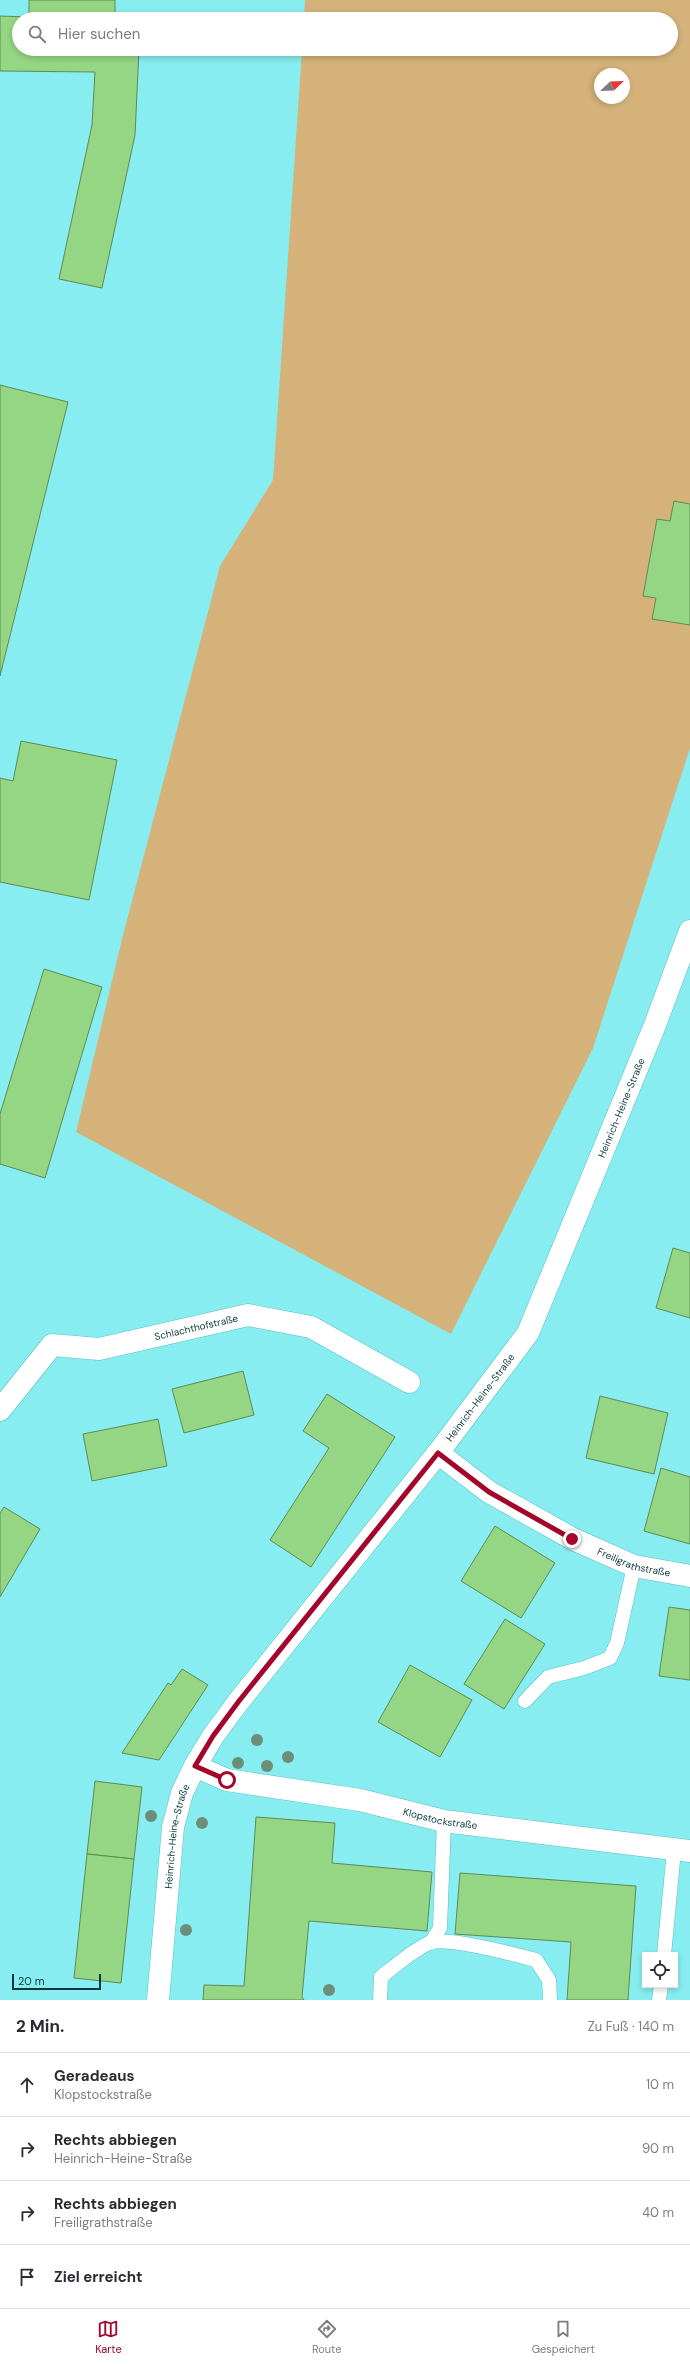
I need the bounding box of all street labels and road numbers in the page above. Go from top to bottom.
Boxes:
street label: Heinrich-Heine-Straße [595,1056,647,1159]
street label: Schlachthofstraße [153,1311,239,1343]
street label: Heinrich-Heine-Straße [443,1351,517,1444]
street label: Freiligrathstraße [596,1544,672,1579]
street label: Heinrich-Heine-Straße [161,1781,192,1889]
street label: Klopstockstraße [402,1805,479,1832]

